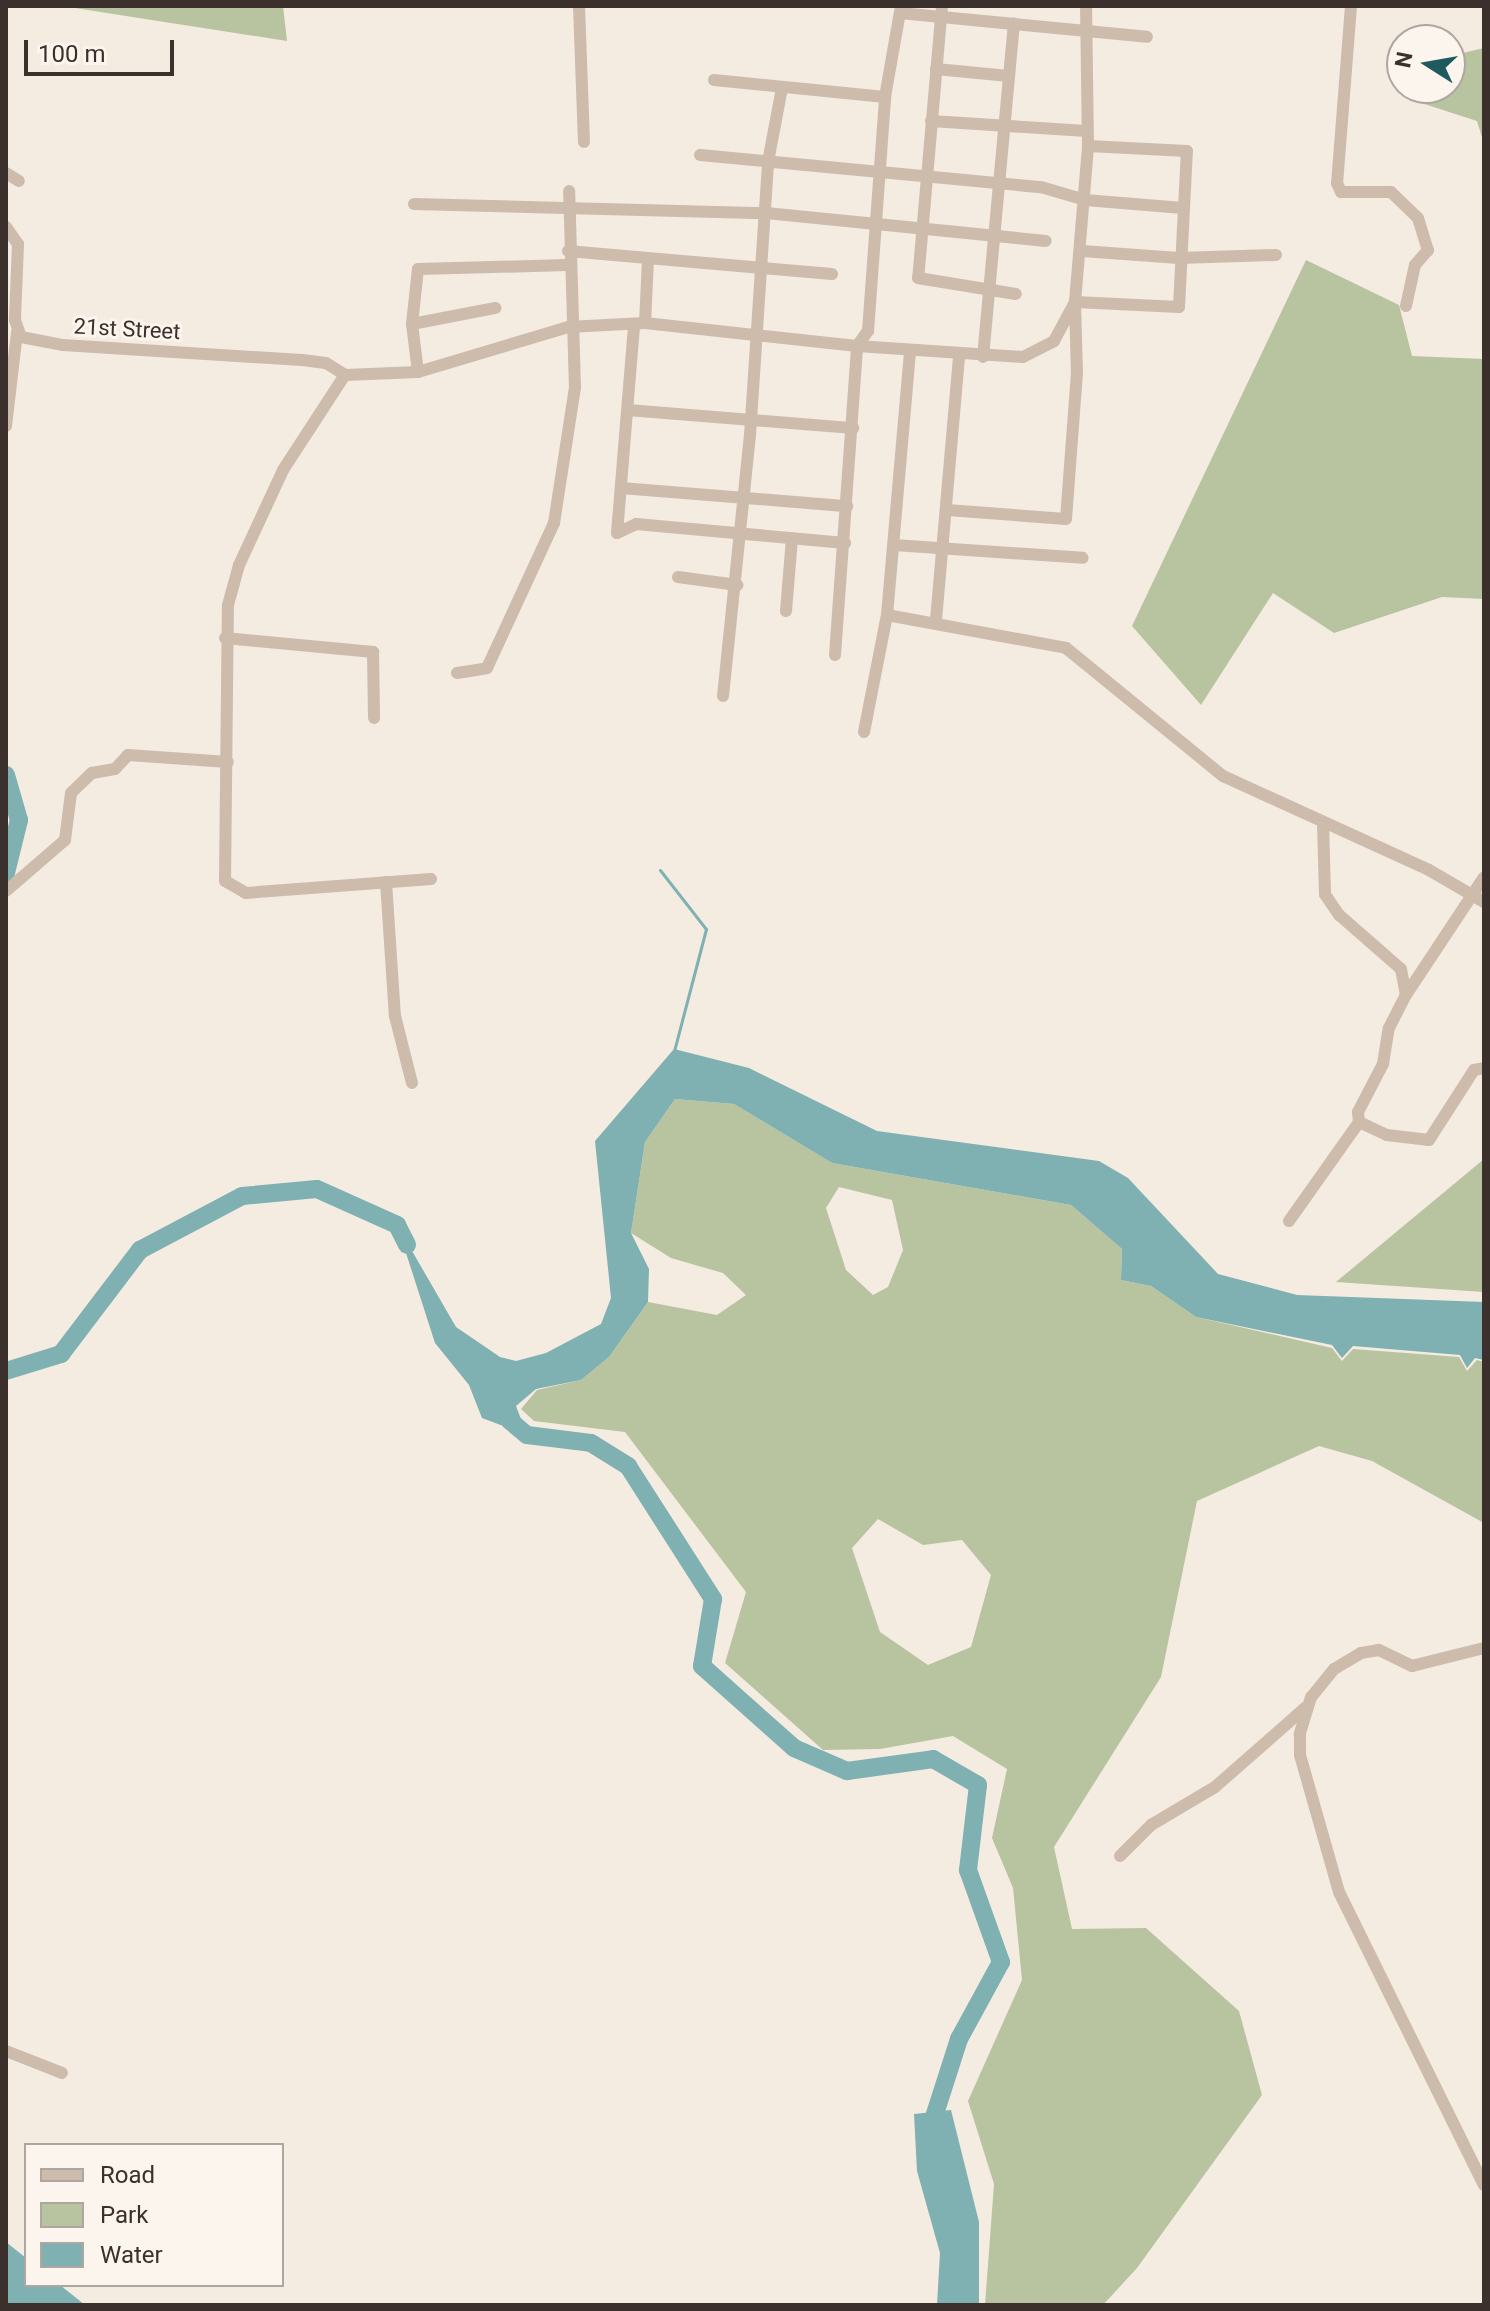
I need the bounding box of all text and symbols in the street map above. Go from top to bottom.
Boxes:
scale bar [28,24,178,74]
north arrow [1386,24,1466,104]
text: 100 m [38,40,105,68]
text: N [1390,50,1418,70]
street label: 21st Street [73,313,181,345]
legend [24,2143,284,2287]
text: Road [100,2161,155,2189]
text: Park [100,2201,148,2229]
text: Water [100,2241,163,2269]

